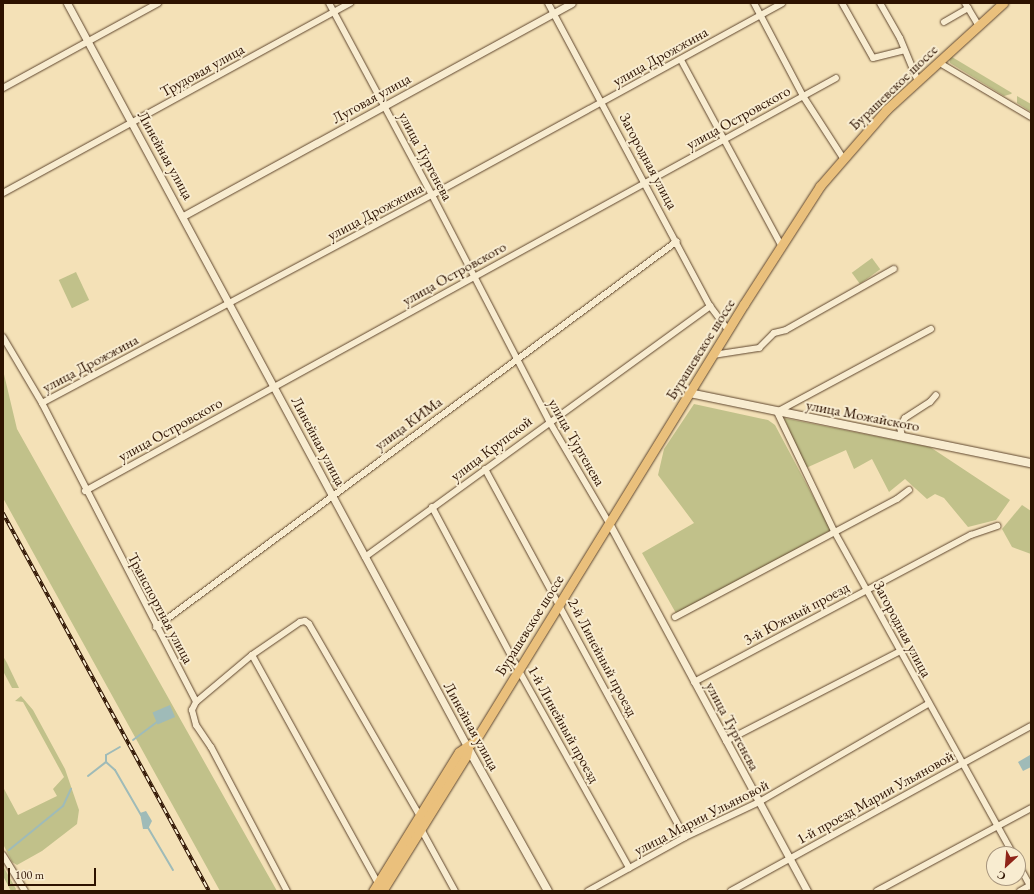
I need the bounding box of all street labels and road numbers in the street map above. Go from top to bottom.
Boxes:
street label: улица Дрожжина [609,22,711,90]
street label: Трудовая улица [157,39,247,101]
street label: Бурашевское шоссе [845,40,941,134]
street label: Луговая улица [329,69,413,127]
street label: улица Островского [683,81,793,153]
street label: Линейная улица [134,107,198,203]
street label: улица Тургенева [395,108,457,204]
street label: Загородная улица [616,110,682,212]
street label: улица Дрожжина [324,178,426,244]
street label: улица Островского [399,237,509,309]
street label: Бурашевское шоссе [662,295,738,403]
street label: улица Дрожжина [39,330,141,396]
street label: улица КИМа [371,392,445,454]
street label: улица Островского [115,393,225,465]
street label: Линейная улица [288,393,350,489]
street label: улица Тургенева [545,395,609,489]
street label: улица Можайского [805,395,921,435]
street label: улица Крупской [447,411,535,485]
street label: Транспортная улица [124,549,198,667]
street label: Бурашевское шоссе [491,571,567,679]
street label: 3-й Южный проезд [740,578,852,648]
street label: Загородная улица [870,578,936,680]
street label: 2-й Линейный проезд [564,595,642,719]
street label: 1-й Линейный проезд [524,662,604,786]
street label: Линейная улица [440,678,504,774]
street label: улица Тургенева [702,678,764,774]
street label: 1-й проезд Марии Ульяновой [793,746,957,848]
street label: улица Марии Ульяновой [631,775,771,859]

